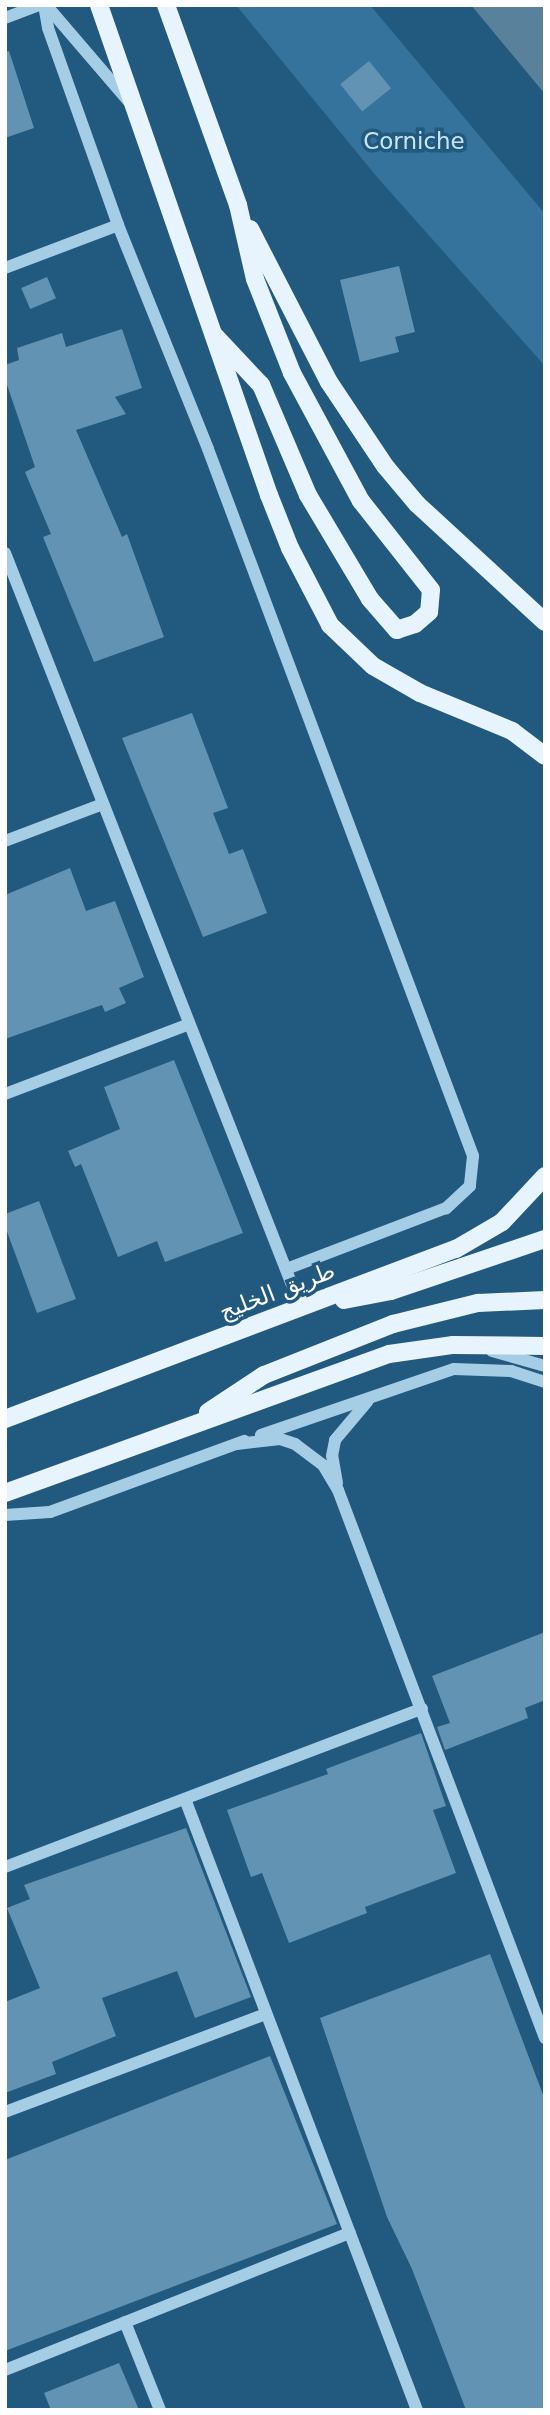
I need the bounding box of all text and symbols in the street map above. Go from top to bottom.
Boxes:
park label: Corniche [363,127,465,155]
street label: طريق الخليج [215,1256,339,1326]

